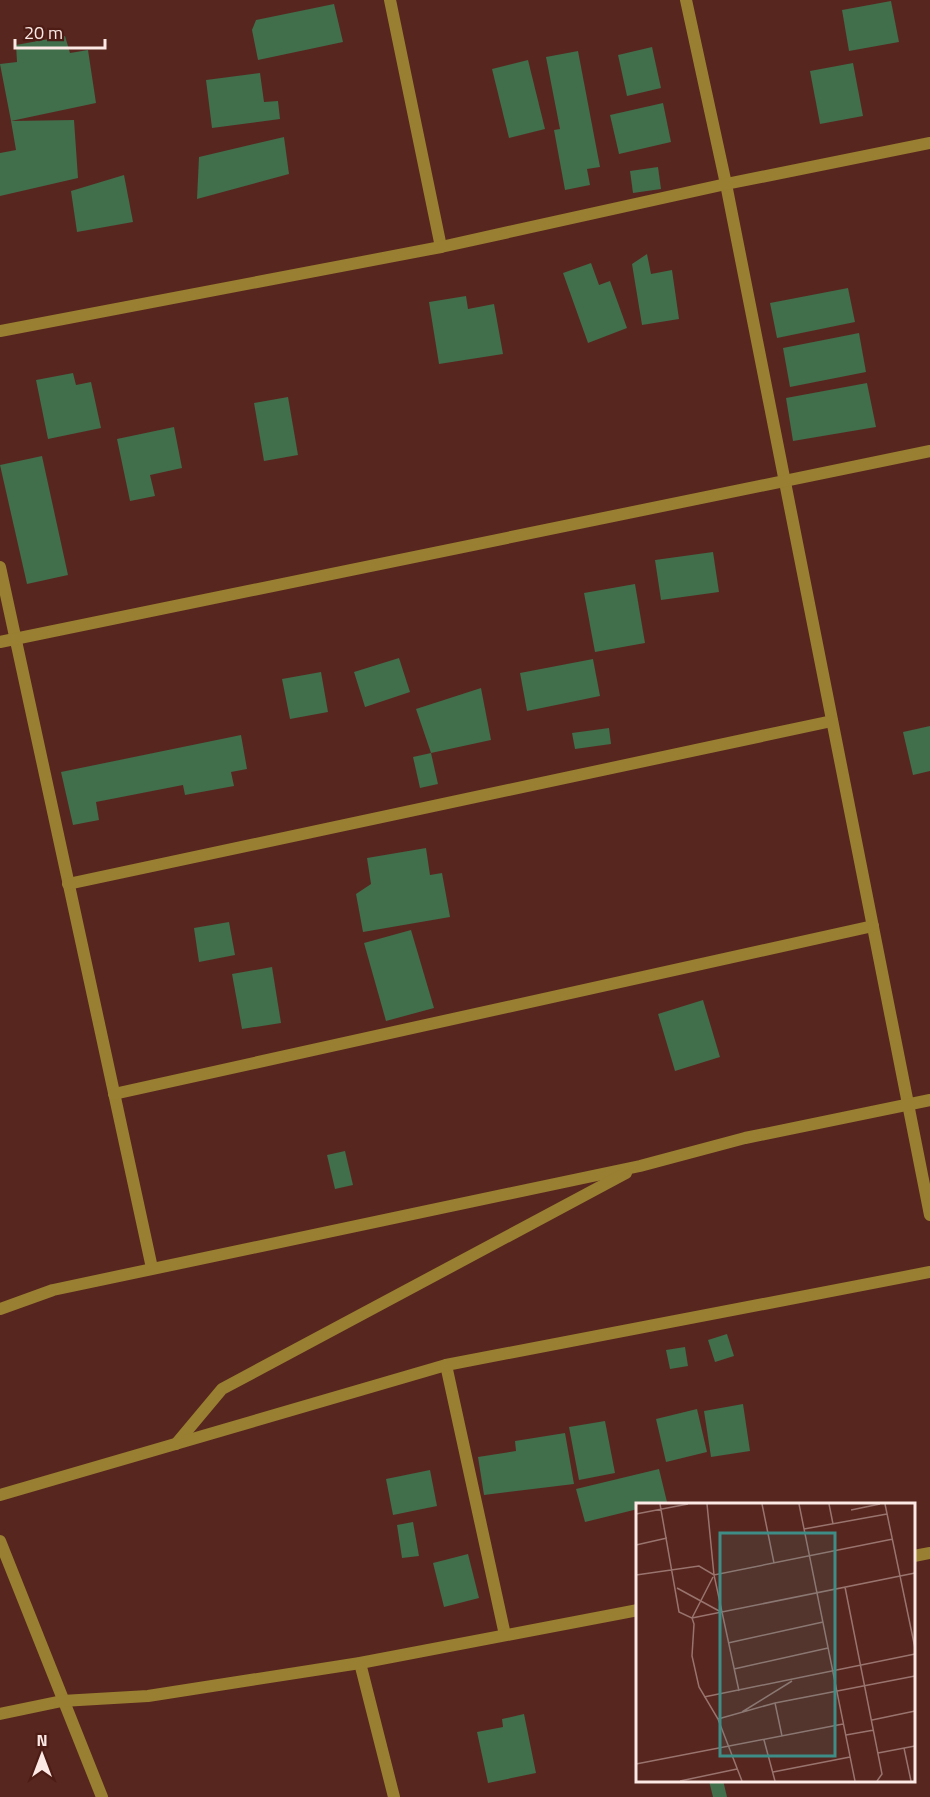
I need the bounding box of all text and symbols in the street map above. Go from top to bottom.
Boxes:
scale bar [15,12,105,50]
text: 20 m [24,19,63,46]
inset map [636,1503,915,1782]
north arrow [12,1725,72,1785]
text: N [36,1728,48,1752]

